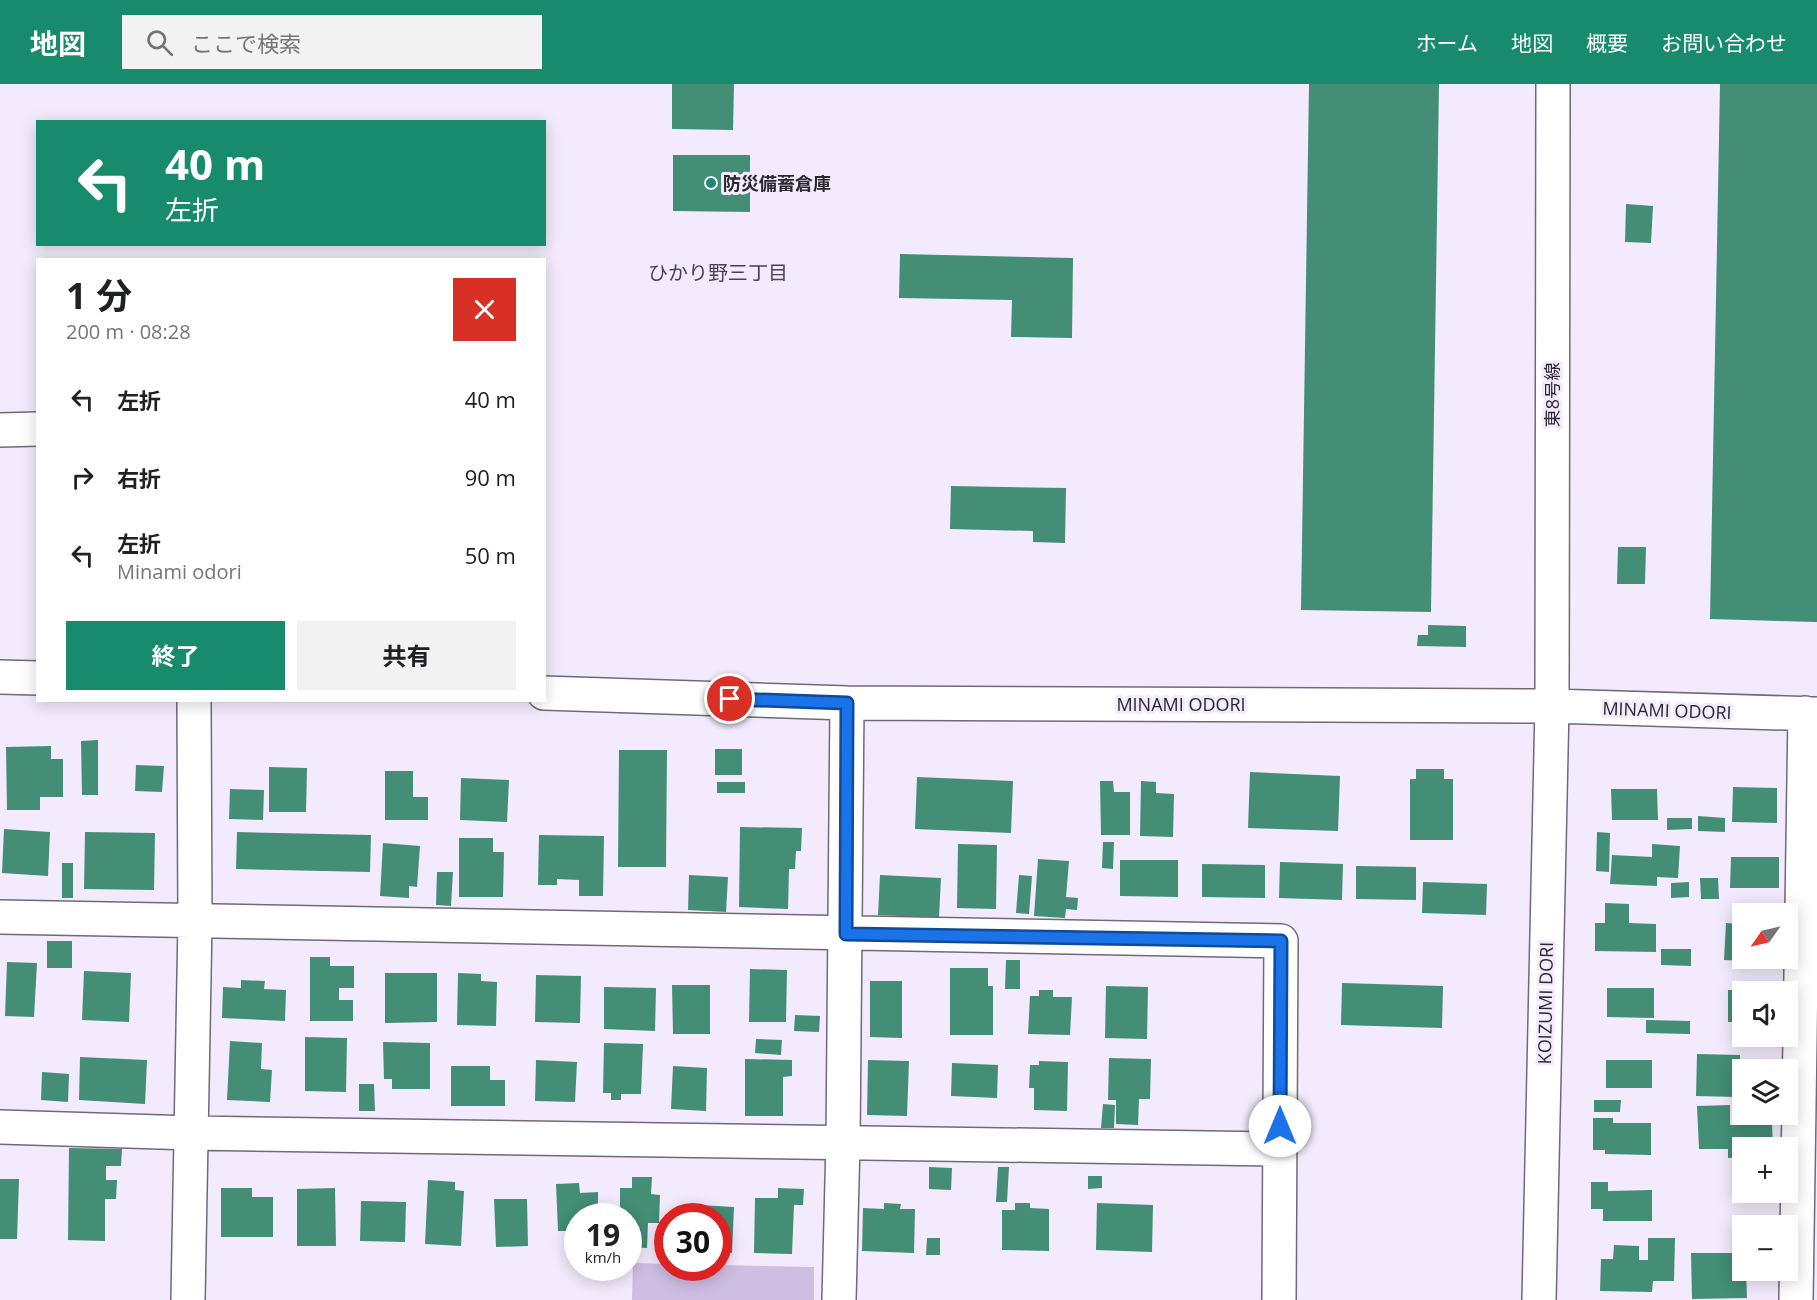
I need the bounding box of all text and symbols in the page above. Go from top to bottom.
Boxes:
search box [122,15,542,69]
text: 地図 [30,24,86,62]
icon: search [143,26,176,59]
text: ここで検索 [191,28,301,58]
text: ホーム [1416,29,1478,57]
text: 地図 [1511,29,1553,57]
text: 概要 [1586,29,1628,57]
text: お問い合わせ [1661,29,1787,57]
text: 40 m [165,135,265,192]
icon: left [66,144,144,222]
place label: 防災備蓄倉庫 [723,171,831,195]
marker: 防災備蓄倉庫 [704,176,718,190]
text: 左折 [165,191,219,228]
district label: ひかり野三丁目 [648,259,788,286]
text: 1 分 [66,271,132,320]
button: close [453,278,516,341]
text: 200 m · 08:28 [66,318,191,345]
street label: 東8号線 [1540,363,1564,427]
icon: left [66,383,99,416]
text: 40 m [465,384,516,414]
text: 左折 [117,385,161,415]
icon: right [66,461,99,494]
text: 90 m [465,462,516,492]
text: 右折 [117,463,161,493]
text: 左折 [117,528,161,558]
icon: left [66,539,99,572]
text: 50 m [465,540,516,570]
text: Minami odori [117,558,242,585]
button: 終了 [66,621,285,690]
button: 共有 [297,621,516,690]
pin [704,673,755,724]
icon: arrive [713,682,746,715]
street label: MINAMI ODORI [1116,692,1246,716]
street label: MINAMI ODORI [1602,696,1732,724]
north arrow [1732,903,1798,969]
map controls [1732,903,1798,1281]
street label: KOIZUMI DORI [1532,942,1558,1064]
button: sound [1732,981,1798,1047]
button: layers [1732,1059,1798,1125]
position arrow [1248,1094,1312,1158]
button: + [1732,1137,1798,1203]
speed limit sign: 30 [654,1203,732,1281]
text: 19 [586,1214,620,1255]
button: − [1732,1215,1798,1281]
text: km/h [585,1247,621,1267]

